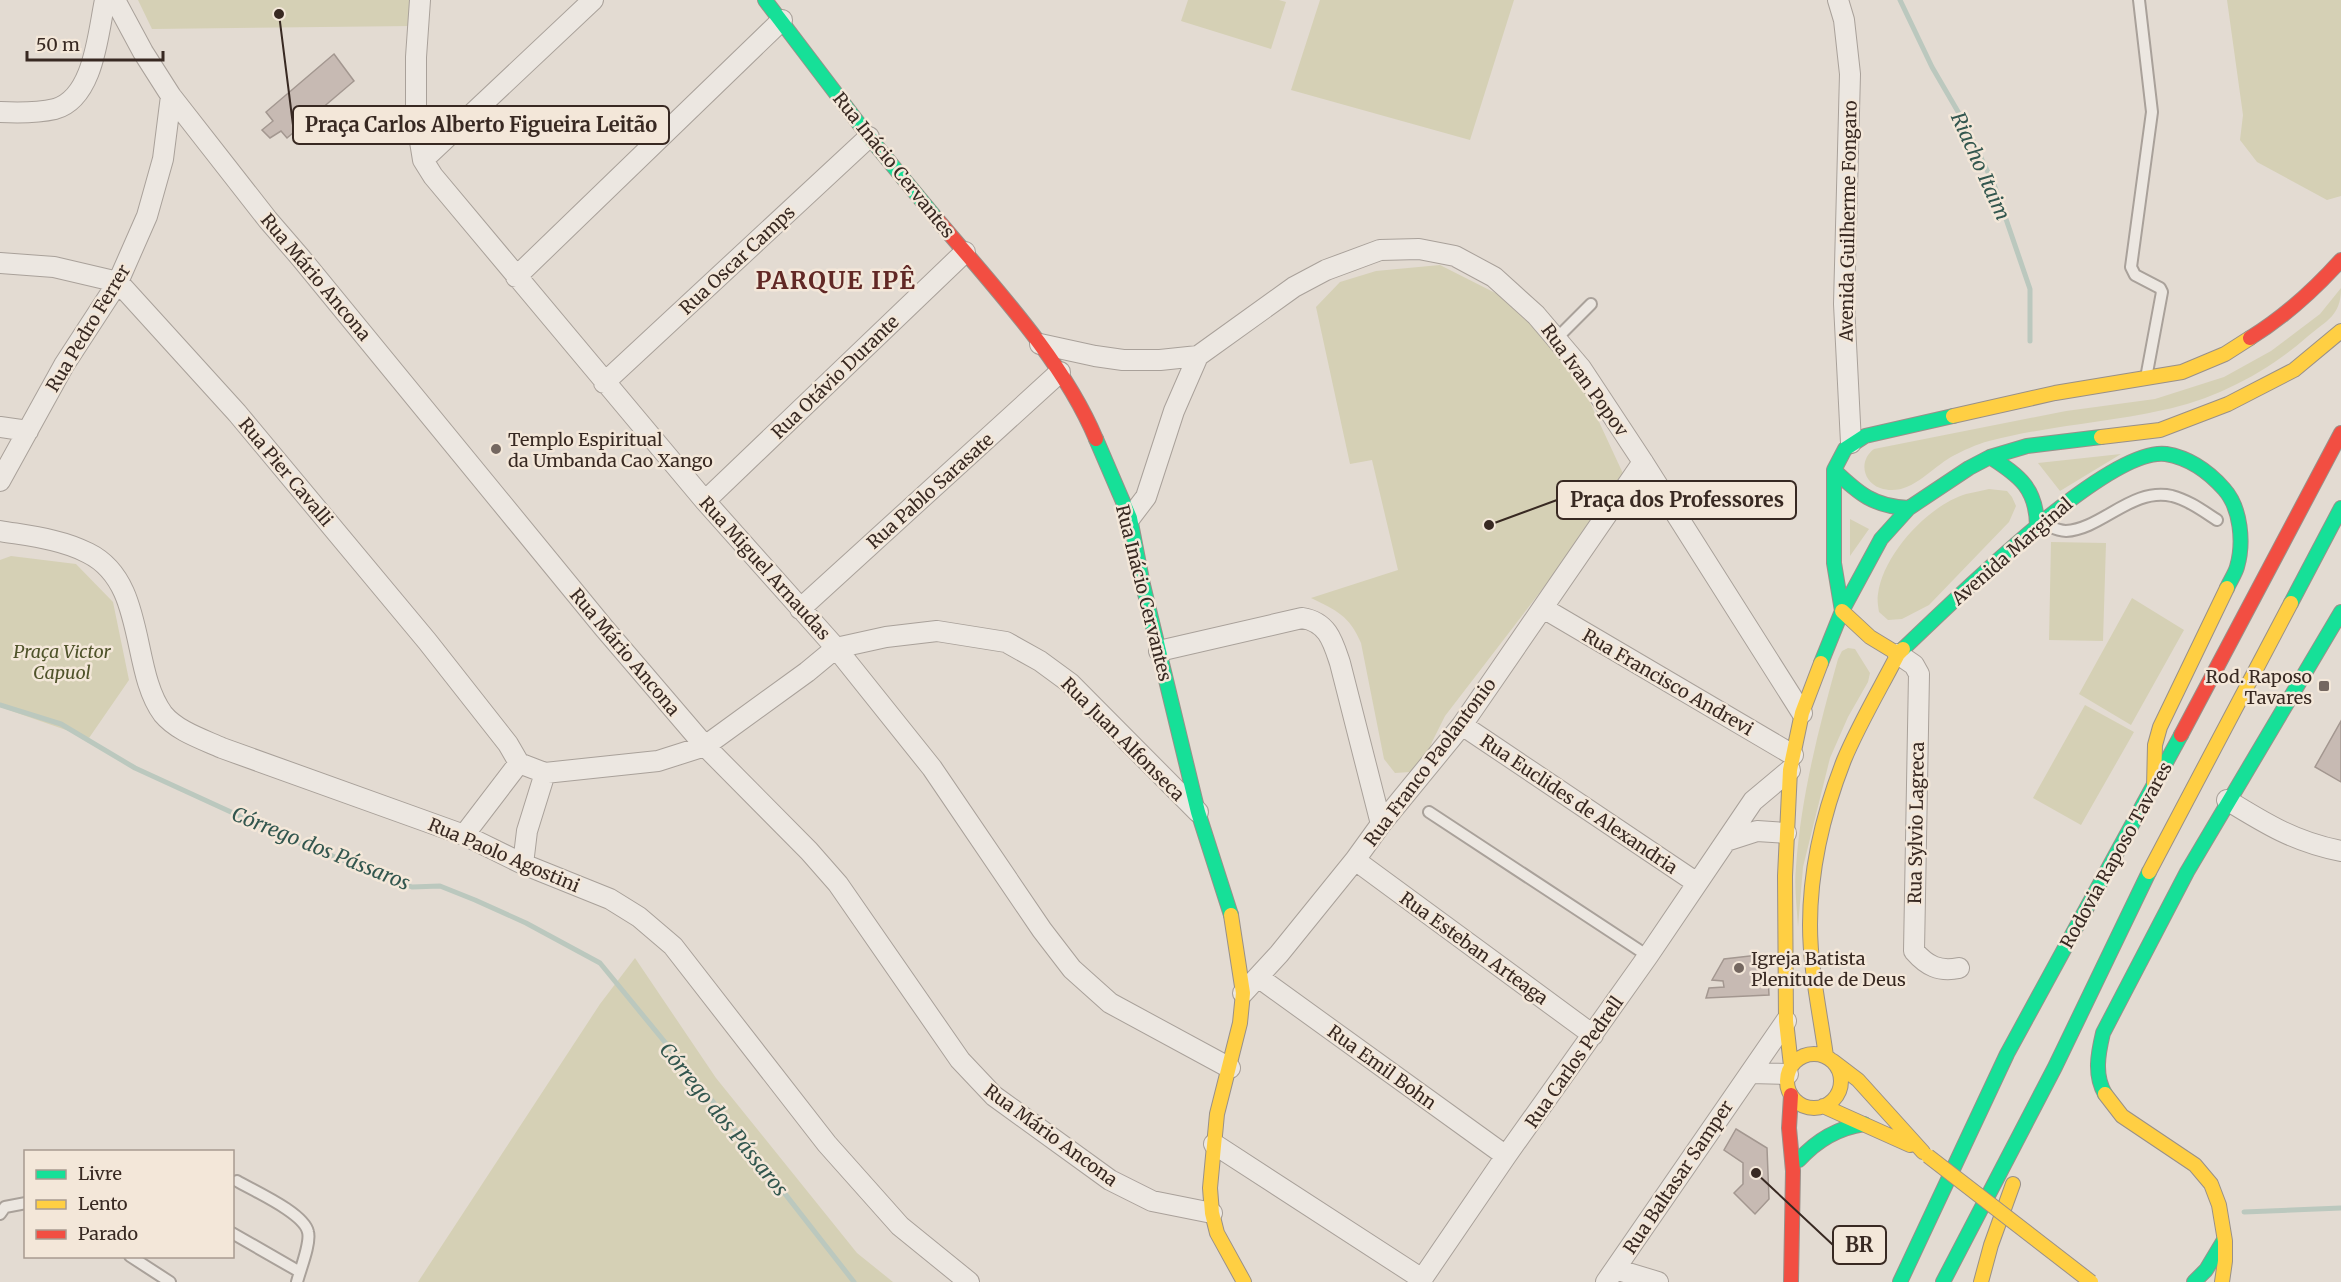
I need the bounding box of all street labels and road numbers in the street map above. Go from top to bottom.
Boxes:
street label: Rua Inácio Cervantes [828,87,960,243]
street label: Avenida Guilherme Fongaro [1834,100,1862,343]
street label: Rua Oscar Camps [674,200,800,319]
street label: Rua Mário Ancona [256,209,376,346]
street label: Rua Pedro Ferrer [41,260,135,396]
street label: Rua Otávio Durante [766,310,904,444]
street label: Rua Ivan Popov [1536,319,1634,441]
street label: Rua Pier Cavalli [234,413,338,531]
street label: Rua Pablo Sarasate [862,428,998,554]
street label: Rua Miguel Arnaudas [694,491,836,645]
street label: Avenida Marginal [1946,492,2078,611]
street label: Rua Inácio Cervantes [1111,502,1177,684]
street label: Rua Mário Ancona [565,584,685,721]
street label: Rua Francisco Andrevi [1578,624,1758,740]
street label: Rua Juan Alfonseca [1056,672,1190,806]
street label: Rua Franco Paolantonio [1359,673,1501,851]
street label: Rua Euclides de Alexandria [1476,729,1682,879]
street label: Rua Sylvio Lagreca [1903,741,1929,904]
street label: Rodovia Raposo Tavares [2055,758,2177,952]
street label: Rua Paolo Agostini [425,813,583,897]
street label: Rua Esteban Arteaga [1395,886,1553,1010]
street label: Rua Carlos Pedrell [1520,991,1628,1132]
street label: Rua Emil Bohn [1323,1020,1441,1114]
street label: Rua Mário Ancona [980,1079,1122,1191]
street label: Rua Baltasar Samper [1618,1096,1738,1258]

